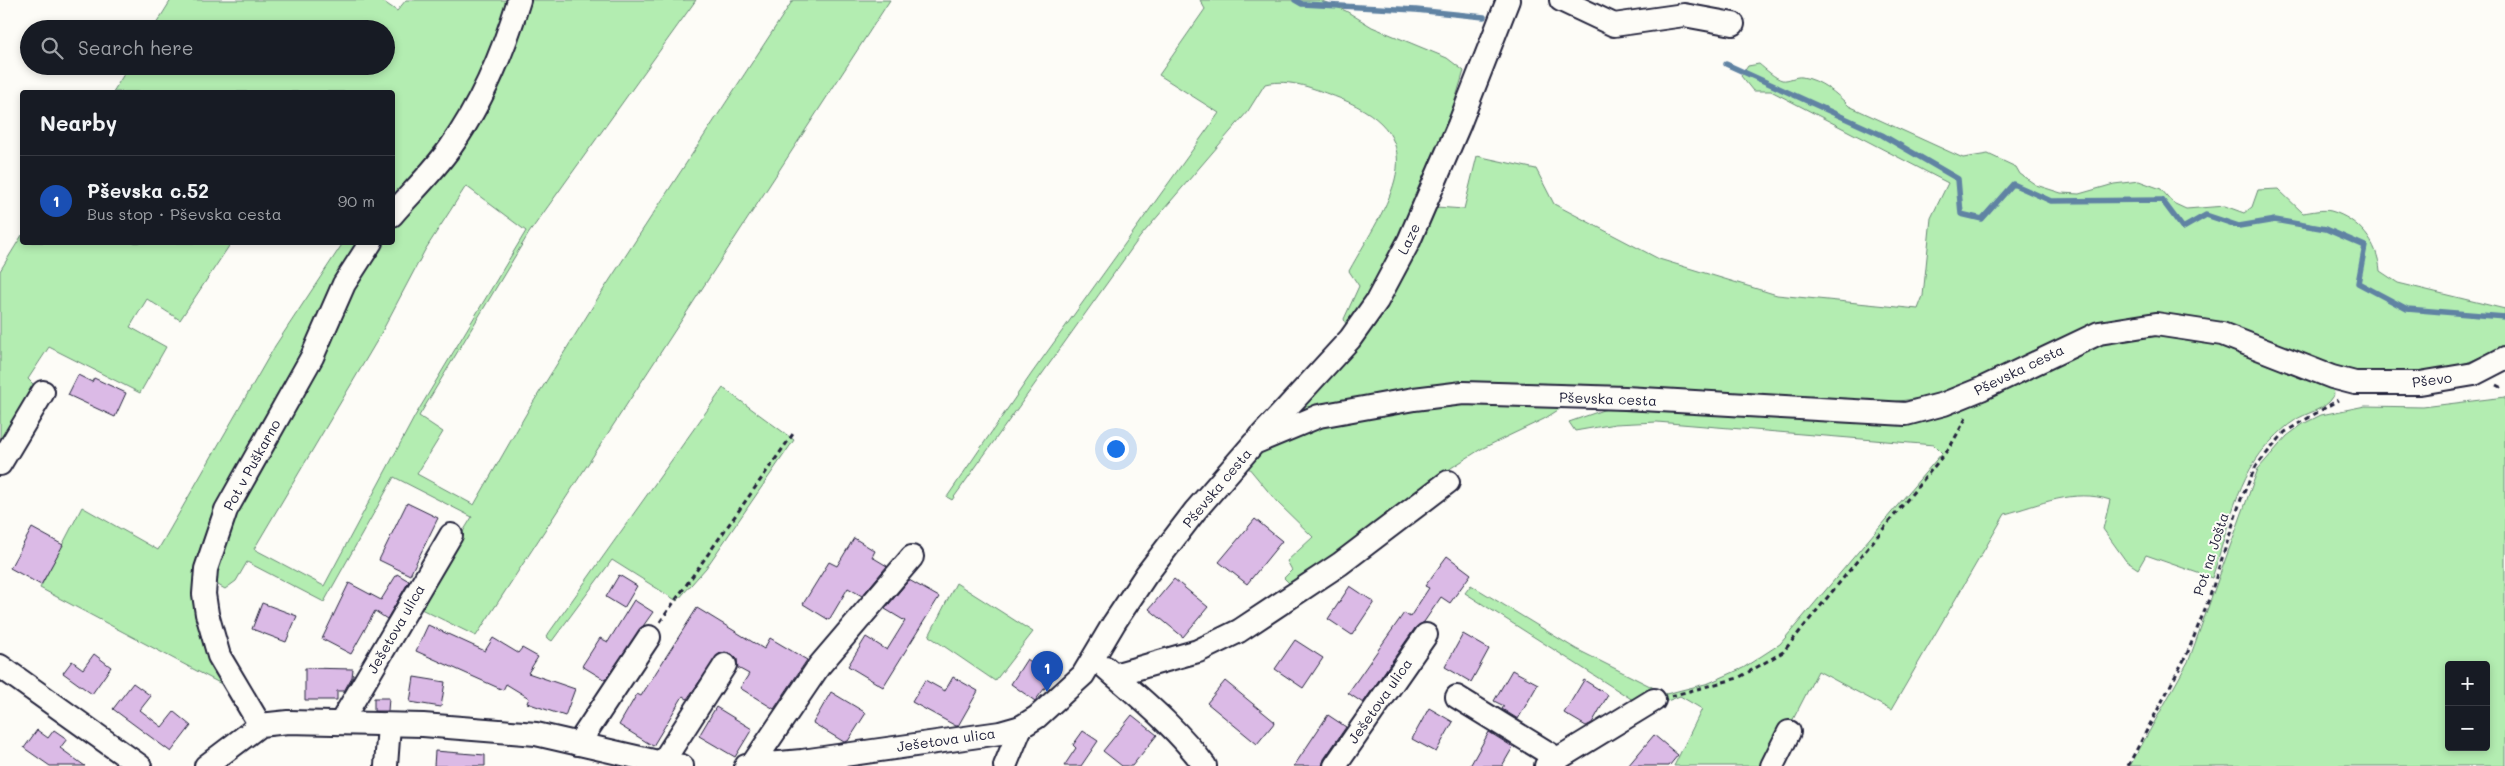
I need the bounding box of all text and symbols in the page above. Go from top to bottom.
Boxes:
search box [20,20,395,75]
icon: search [38,34,66,62]
text: Search here [78,35,194,60]
text: Nearby [40,109,117,136]
text: Pševska c.52 [87,178,209,203]
text: 1 [52,190,60,211]
text: 90 m [338,190,375,211]
text: Bus stop · Pševska cesta [87,203,282,224]
street label: Laze [1393,220,1424,258]
street label: Pševska cesta [1971,340,2067,400]
street label: Pševo [2411,368,2453,391]
street label: Pševska cesta [1559,387,1657,410]
street label: Pot v Puškarno [219,416,285,514]
your location [1103,436,1129,462]
street label: Pševska cesta [1178,444,1255,531]
street label: Pot na Jošta [2188,510,2233,598]
street label: Ješetova ulica [362,581,429,677]
pin: 1 [1031,651,1063,692]
street label: Ješetova ulica [1343,654,1416,747]
map controls [2445,661,2490,751]
button: + [2445,661,2490,706]
button: − [2445,706,2490,751]
street label: Ješetova ulica [895,723,997,756]

